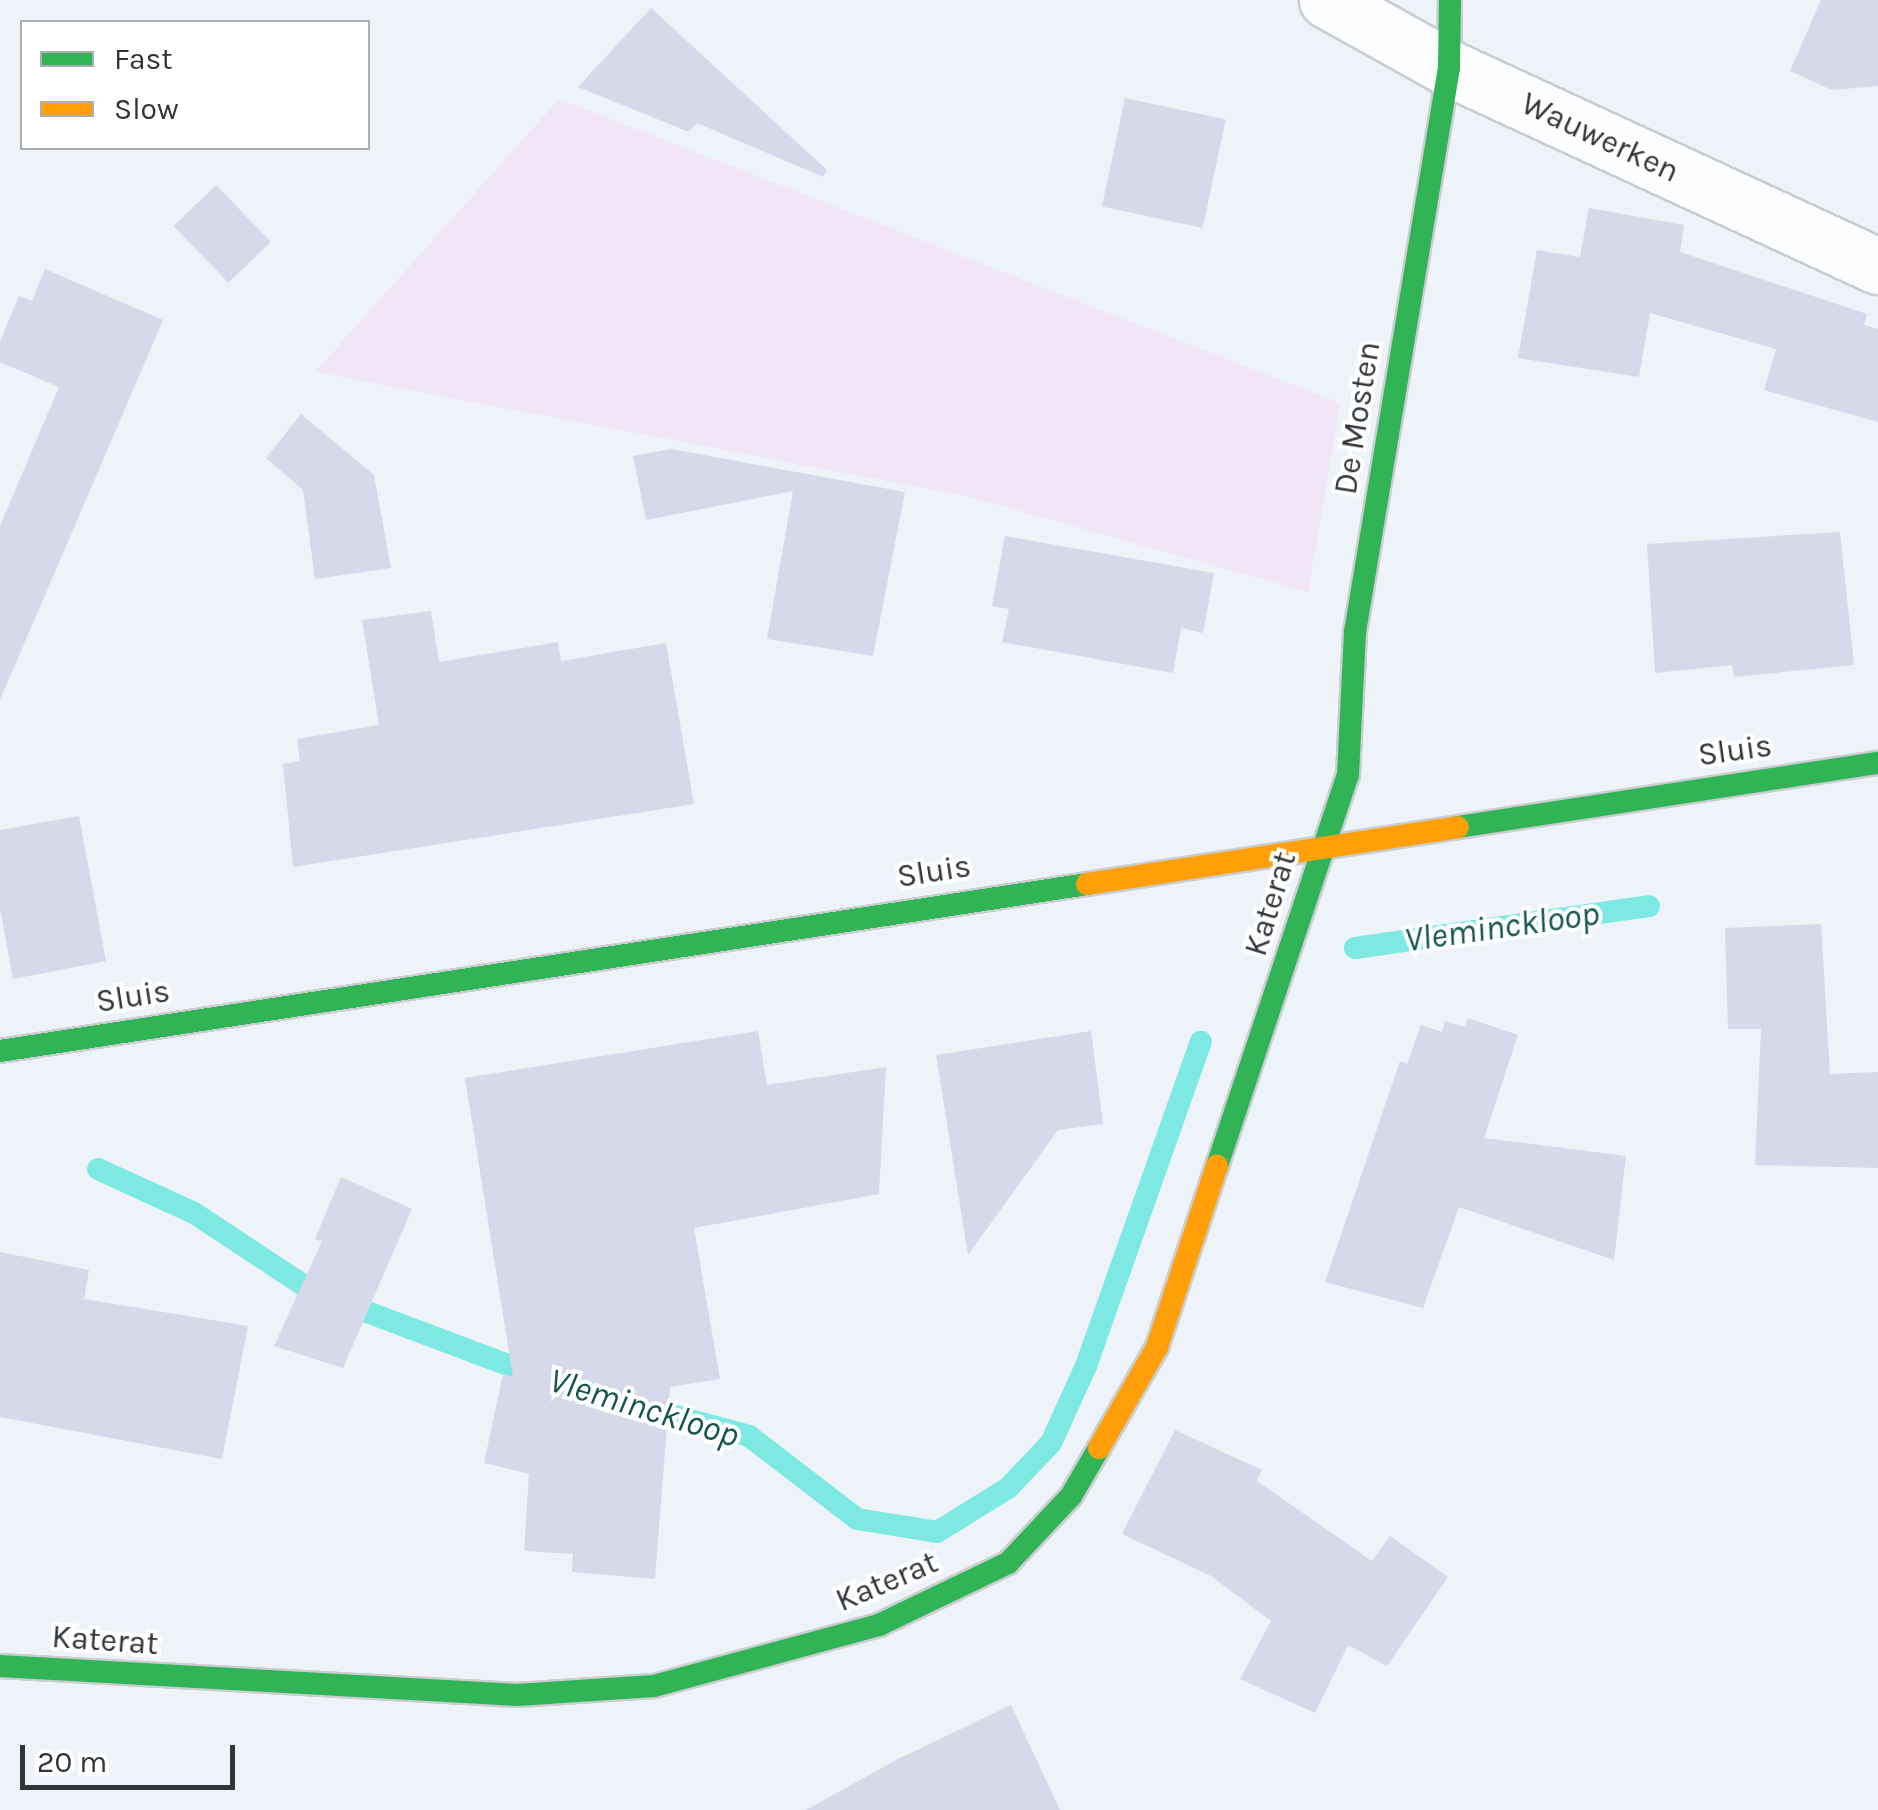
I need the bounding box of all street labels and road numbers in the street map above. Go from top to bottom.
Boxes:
street label: Wauwerken [1515,85,1685,191]
street label: De Mosten [1327,339,1389,497]
street label: Sluis [1696,727,1774,775]
street label: Sluis [894,847,974,897]
street label: Katerat [1237,847,1305,961]
street label: Sluis [93,972,173,1022]
street label: Katerat [830,1543,944,1621]
street label: Katerat [50,1618,160,1664]

